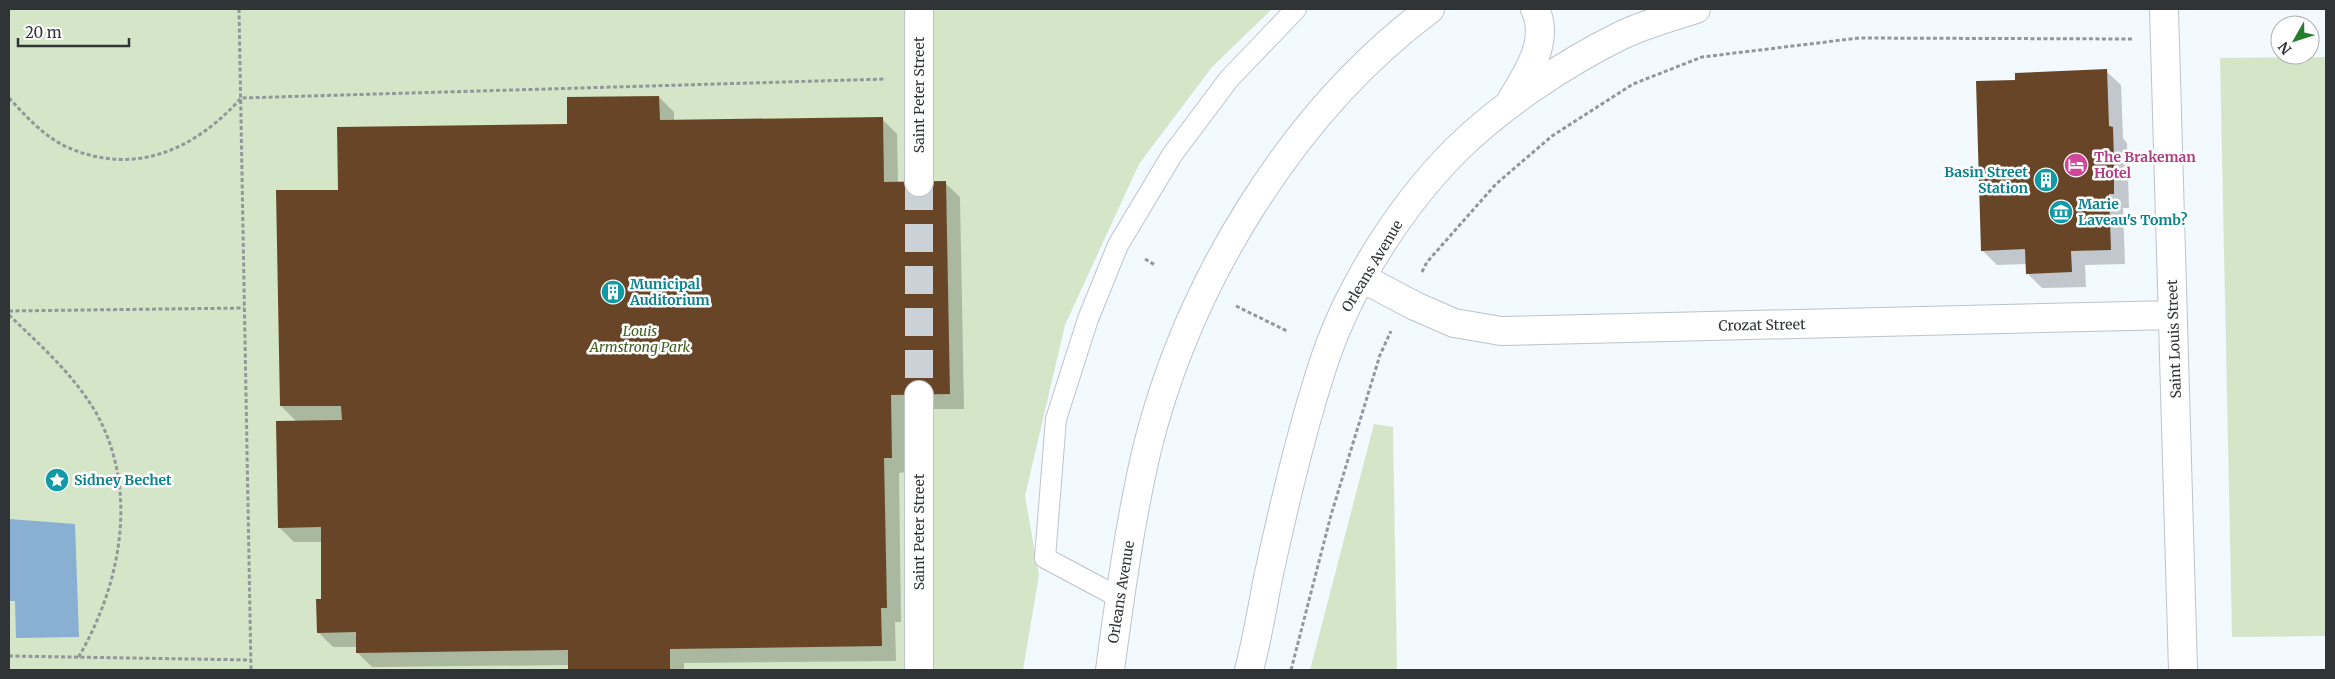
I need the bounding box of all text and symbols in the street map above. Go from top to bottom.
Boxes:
scale bar [18,15,129,47]
north arrow [2270,15,2320,65]
text: 20 m [25,23,62,42]
street label: Saint Peter Street [910,36,928,153]
text: N [2274,38,2295,58]
place label: The Brakeman Hotel [2094,148,2196,182]
hotel icon: The Brakeman Hotel [2063,152,2089,178]
place label: Basin Street Station [1944,163,2028,197]
building icon: Basin Street Station [2033,167,2059,193]
place label: Marie Laveau's Tomb? [2078,195,2187,229]
museum icon: Marie Laveau's Tomb? [2048,199,2074,225]
street label: Orleans Avenue [1338,217,1406,315]
place label: Municipal Auditorium [629,275,710,309]
building icon: Municipal Auditorium [600,279,626,305]
street label: Saint Louis Street [2163,279,2185,399]
street label: Crozat Street [1718,315,1806,335]
park label: Louis Armstrong Park [589,322,691,356]
place icon: Sidney Bechet [44,467,70,493]
place label: Sidney Bechet [74,471,172,489]
street label: Saint Peter Street [910,473,928,590]
street label: Orleans Avenue [1104,539,1138,645]

